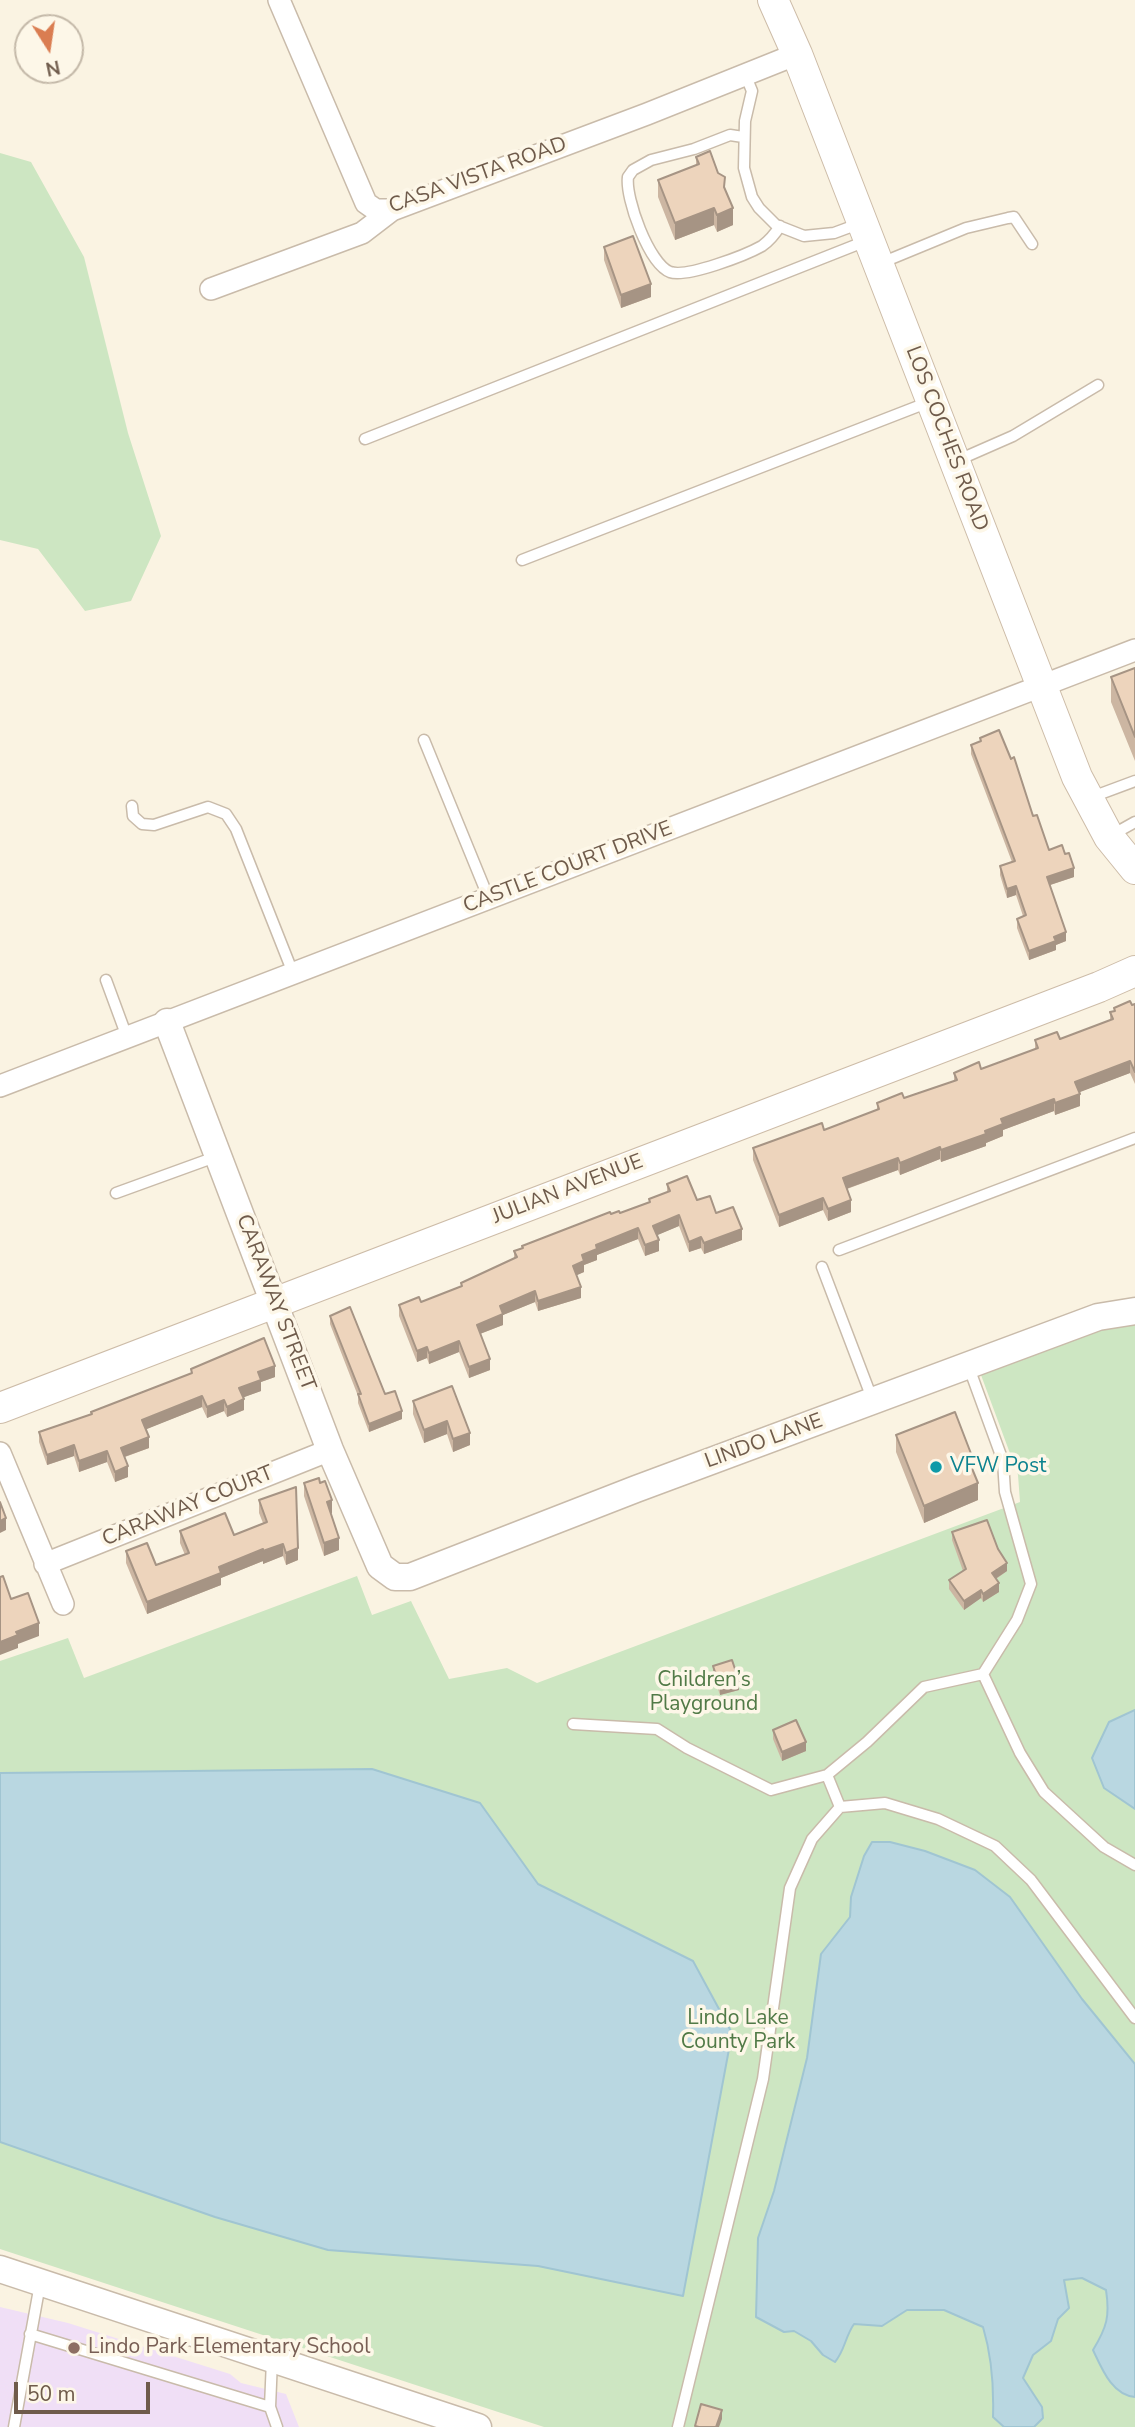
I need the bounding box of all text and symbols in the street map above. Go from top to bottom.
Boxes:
north arrow [14,14,84,84]
text: N [43,53,63,82]
street label: CASA VISTA ROAD [386,132,570,220]
street label: LOS COCHES ROAD [899,343,993,535]
street label: CASTLE COURT DRIVE [460,817,676,919]
street label: JULIAN AVENUE [489,1150,647,1230]
street label: CARAWAY STREET [230,1211,320,1395]
street label: LINDO LANE [702,1409,826,1475]
place label: VFW Post [950,1454,1046,1480]
marker: VFW Post [928,1459,944,1475]
street label: CARAWAY COURT [99,1461,277,1553]
park label: Children’s Playground [650,1668,758,1718]
park label: Lindo Lake County Park [681,2006,795,2056]
place label: Lindo Park Elementary School [88,2335,370,2361]
marker: Lindo Park Elementary School [66,2340,82,2356]
scale bar [18,2368,154,2412]
text: 50 m [27,2380,76,2408]

